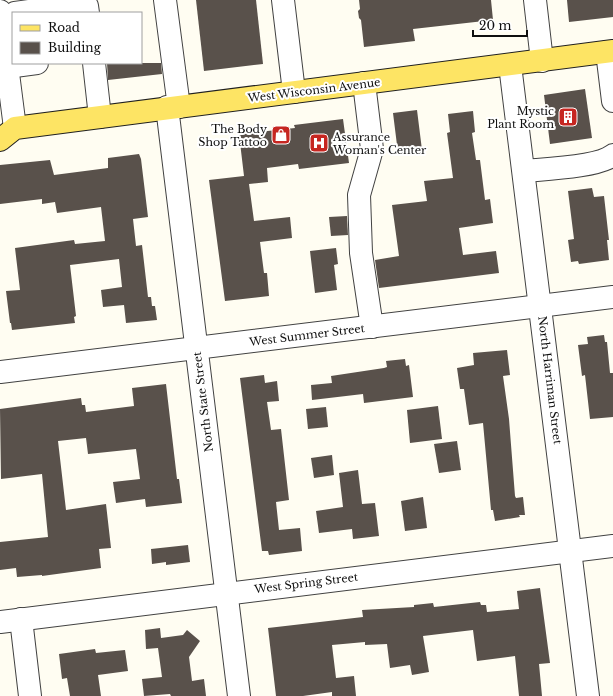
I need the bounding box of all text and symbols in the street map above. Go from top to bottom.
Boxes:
legend [12,12,142,64]
scale bar [473,12,527,38]
text: 20 m [479,18,511,33]
text: Road [48,20,80,35]
text: Building [48,40,102,55]
street label: West Wisconsin Avenue [246,75,381,105]
place label: Mystic Plant Room [487,104,554,131]
building icon: Mystic Plant Room [557,106,579,128]
place label: The Body Shop Tattoo [198,122,267,149]
shop icon: The Body Shop Tattoo [270,124,292,146]
place label: Assurance Woman's Center [332,130,427,157]
hospital icon: Assurance Woman's Center [308,132,330,154]
street label: North Harriman Street [535,315,565,446]
street label: West Summer Street [247,321,366,349]
street label: North State Street [190,350,216,453]
street label: West Spring Street [252,570,360,596]

